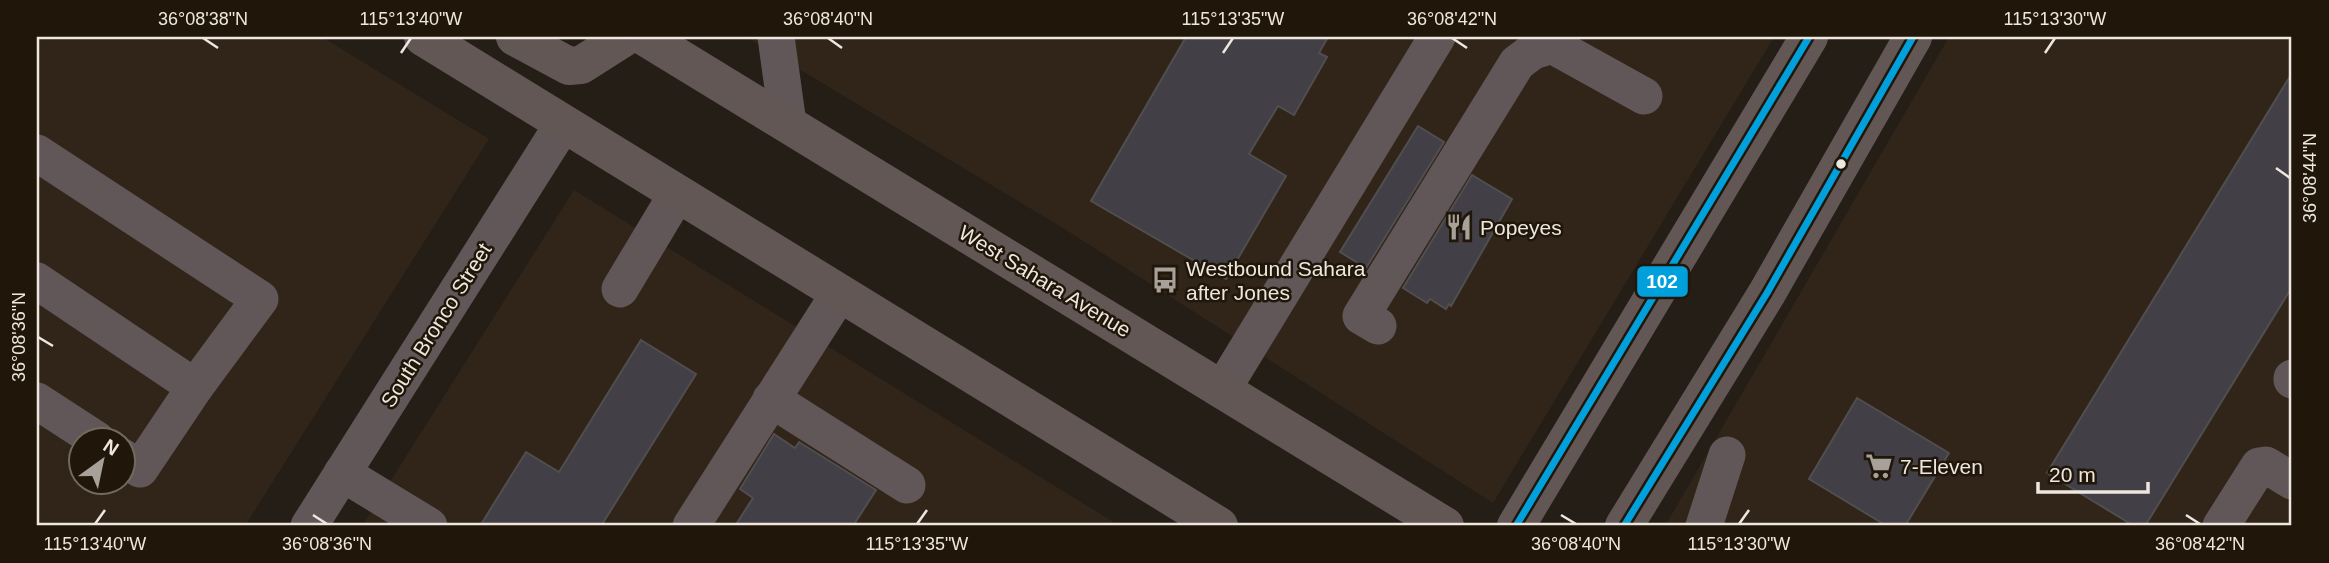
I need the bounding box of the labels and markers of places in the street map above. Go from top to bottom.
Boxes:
unlabelled marker [1834,157,1848,171]
restaurant icon: Popeyes [1444,212,1474,242]
place label: Popeyes [1480,216,1562,239]
place label: Westbound Sahara after Jones [1186,257,1366,304]
bus stop icon: Westbound Sahara after Jones [1150,265,1180,295]
supermarket icon: 7-Eleven [1864,451,1894,481]
place label: 7-Eleven [1900,455,1983,478]

